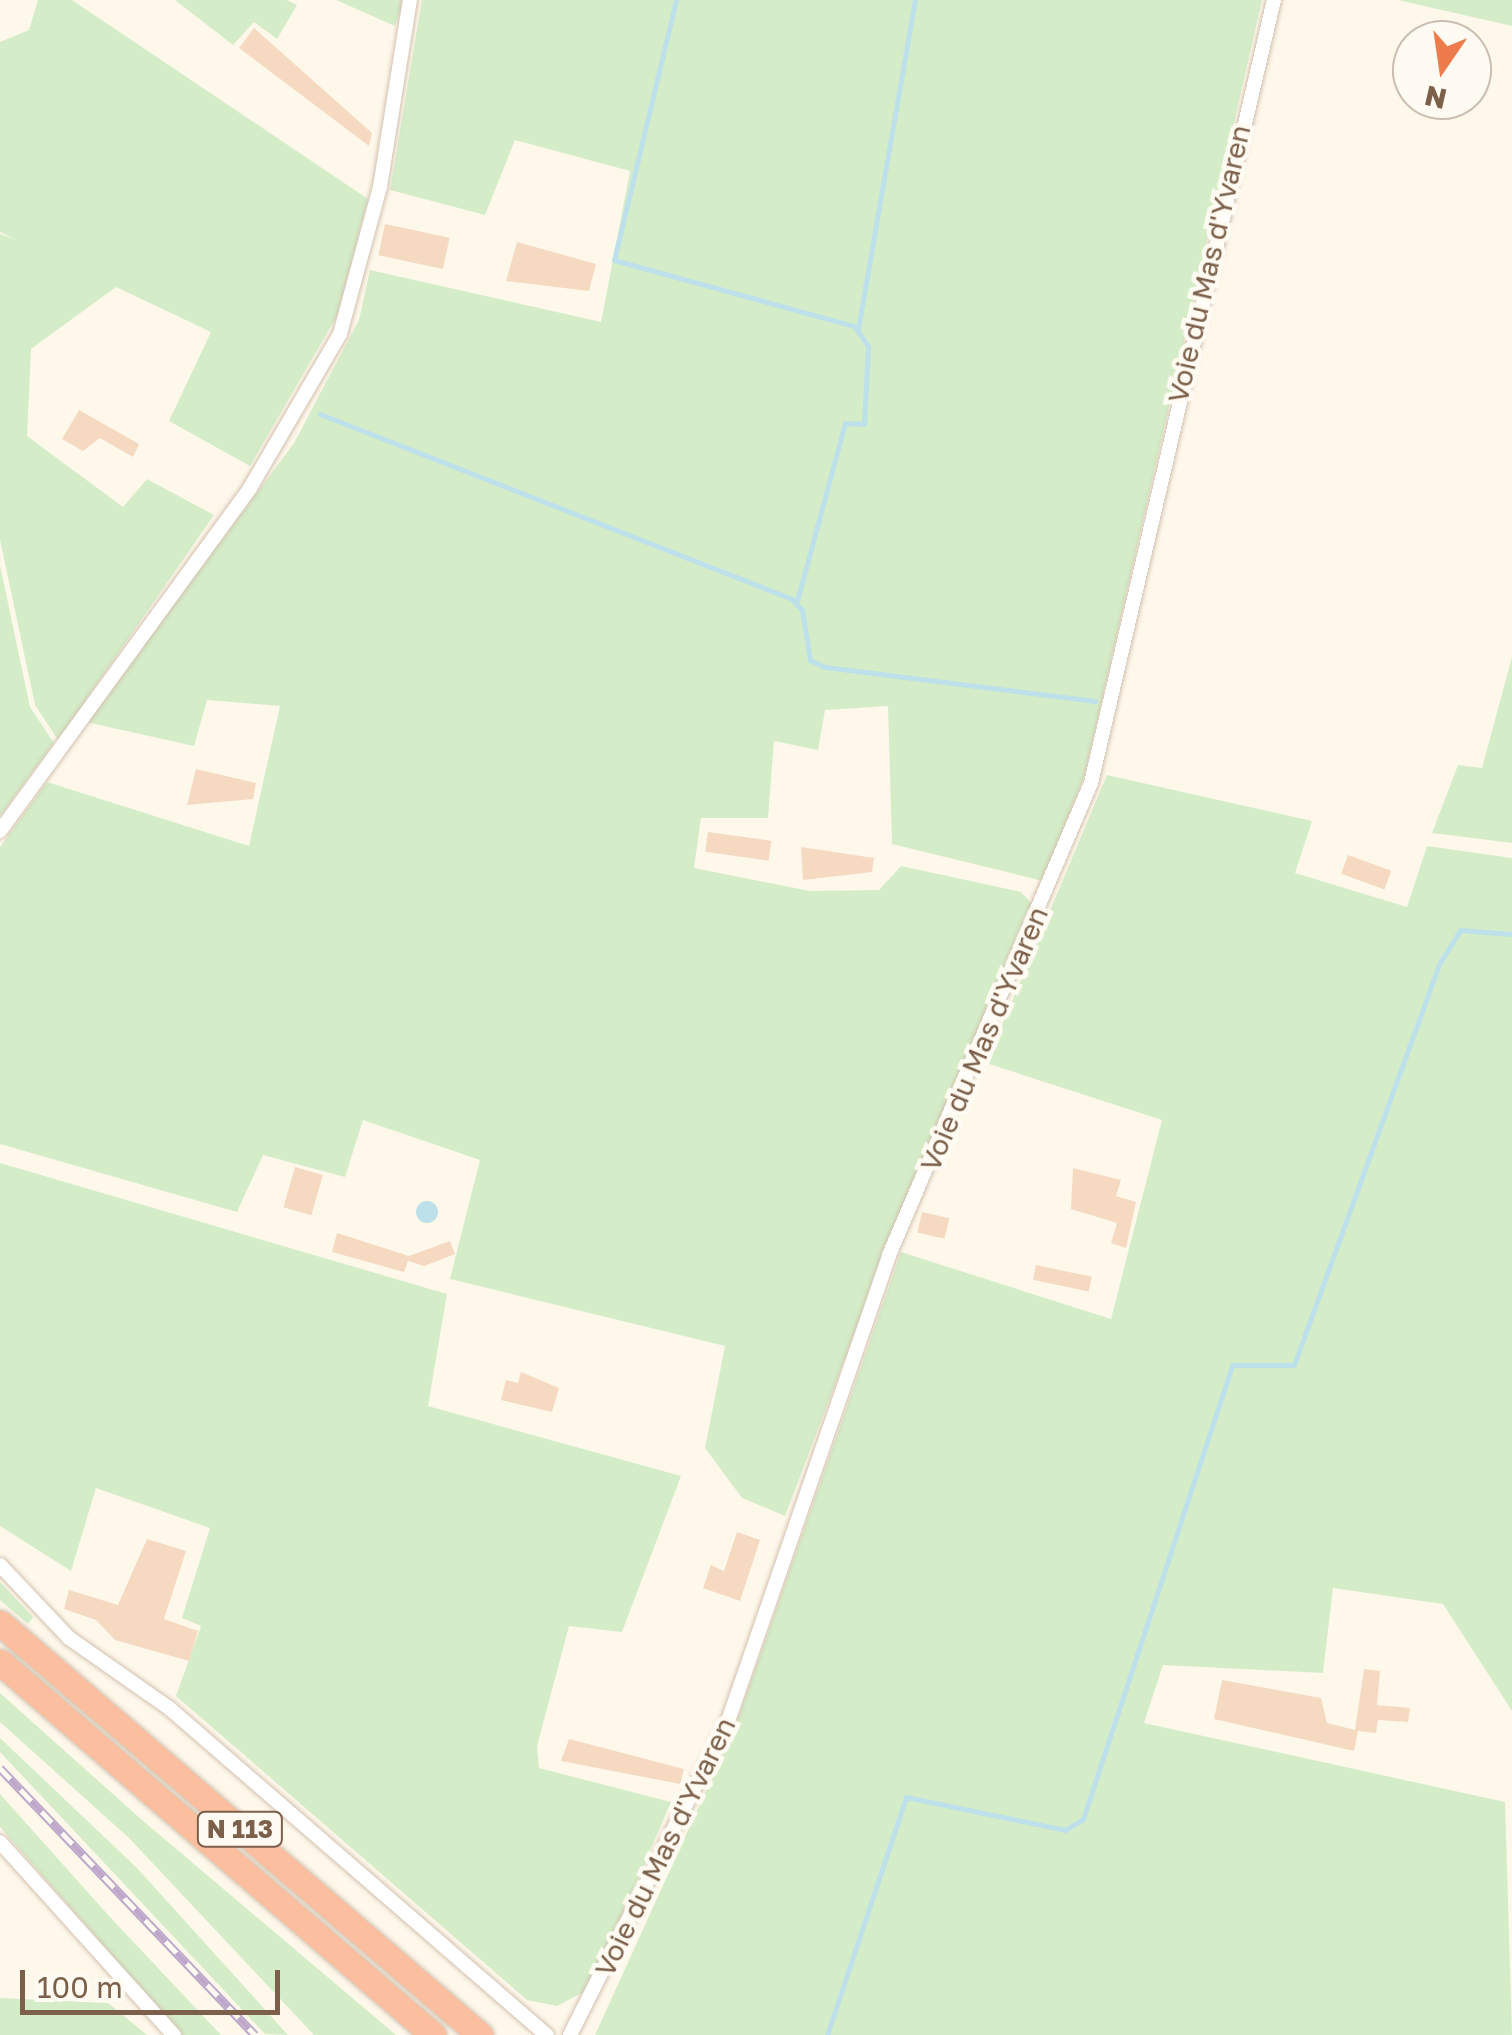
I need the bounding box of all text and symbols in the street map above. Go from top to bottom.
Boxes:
north arrow [1392,20,1492,120]
text: N [1422,79,1450,116]
street label: Voie du Mas d'Yvaren [1161,122,1257,406]
street label: Voie du Mas d'Yvaren [913,902,1055,1176]
street label: Voie du Mas d'Yvaren [588,1712,742,1982]
road number: N 113 [195,1809,285,1849]
scale bar [25,1950,285,2012]
text: 100 m [37,1969,123,2005]

